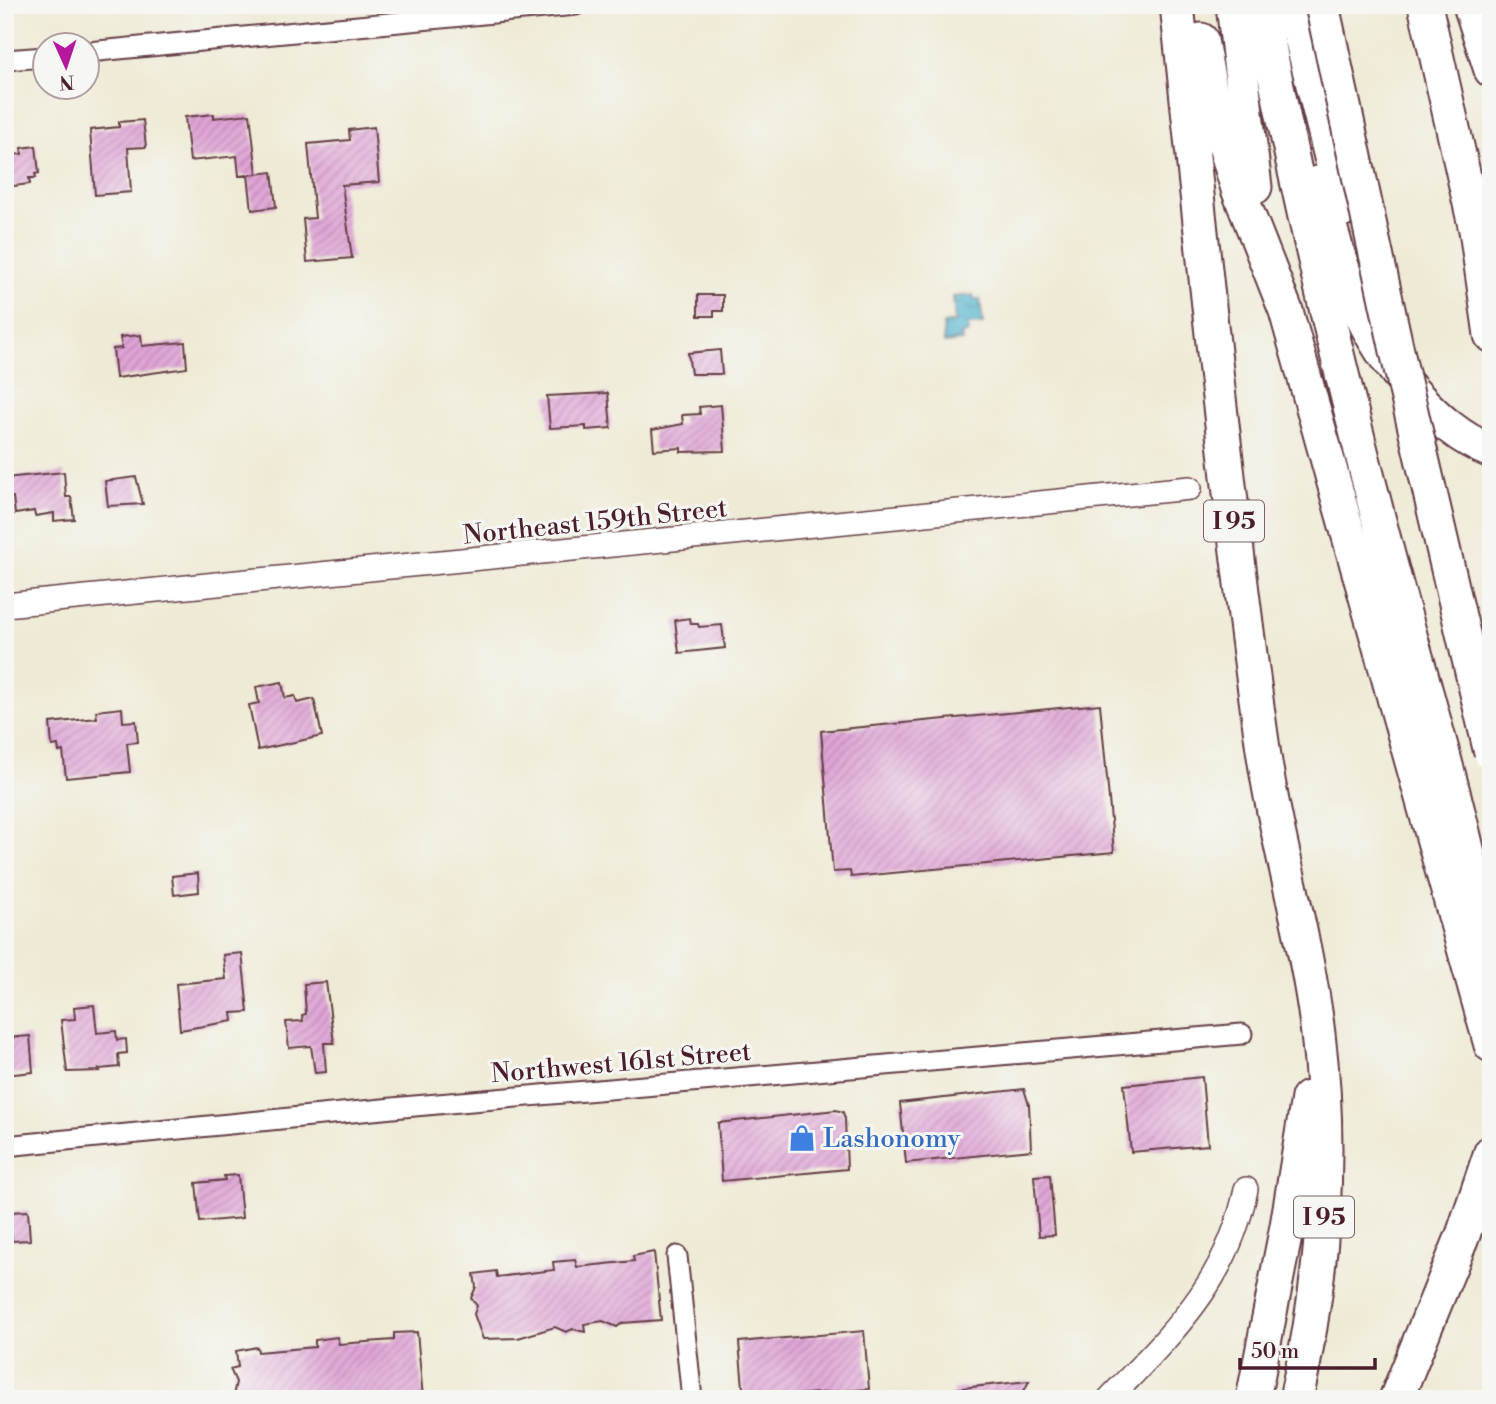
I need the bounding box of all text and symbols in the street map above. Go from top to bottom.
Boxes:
north arrow [32,32,102,102]
text: N [59,70,75,94]
street label: Northeast 159th Street [461,492,729,552]
road number: I 95 [1204,500,1264,542]
street label: Northwest 161st Street [490,1036,752,1090]
shop icon: Lashonomy [787,1123,817,1153]
place label: Lashonomy [823,1123,961,1155]
road number: I 95 [1294,1196,1354,1238]
scale bar [1240,1327,1375,1371]
text: 50 m [1251,1339,1299,1365]

